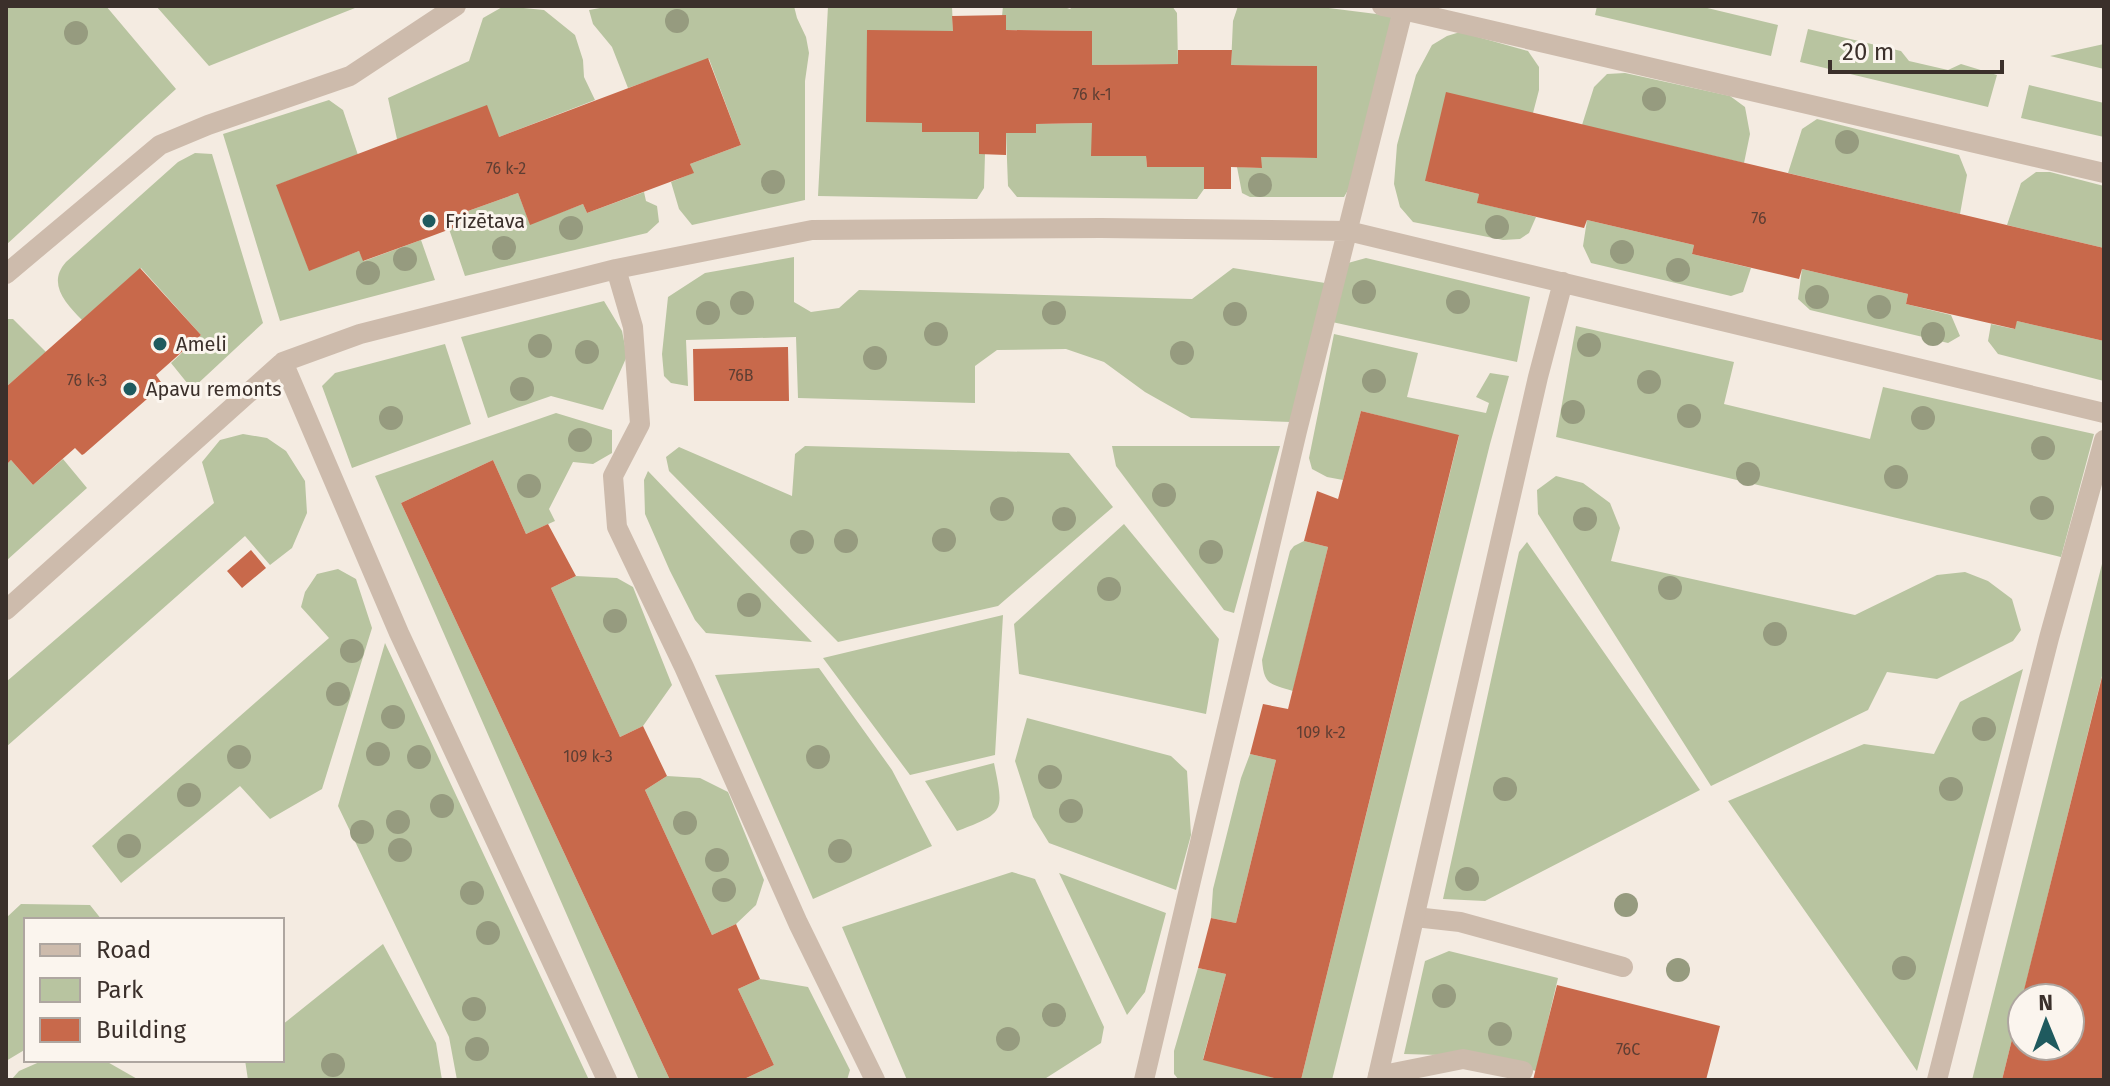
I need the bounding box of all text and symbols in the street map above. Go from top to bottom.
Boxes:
scale bar [1830,24,2002,74]
text: 20 m [1842,38,1894,66]
house number: 76 k-1 [1072,85,1112,104]
house number: 76 k-2 [486,159,526,178]
place label: Frizētava [445,209,525,233]
house number: 76 [1751,209,1767,228]
marker: Frizētava [420,212,438,230]
place label: Ameli [176,332,227,356]
marker: Ameli [151,335,169,353]
house number: 76B [729,366,754,385]
house number: 76 k-3 [67,371,107,390]
place label: Apavu remonts [146,377,282,401]
marker: Apavu remonts [121,380,139,398]
house number: 109 k-2 [1296,723,1346,742]
house number: 109 k-3 [563,747,613,766]
legend [24,918,284,1062]
text: Road [96,936,151,964]
text: Park [96,976,144,1004]
north arrow [2006,982,2086,1062]
text: N [2038,989,2053,1016]
text: Building [96,1016,186,1044]
house number: 76C [1616,1040,1640,1059]

